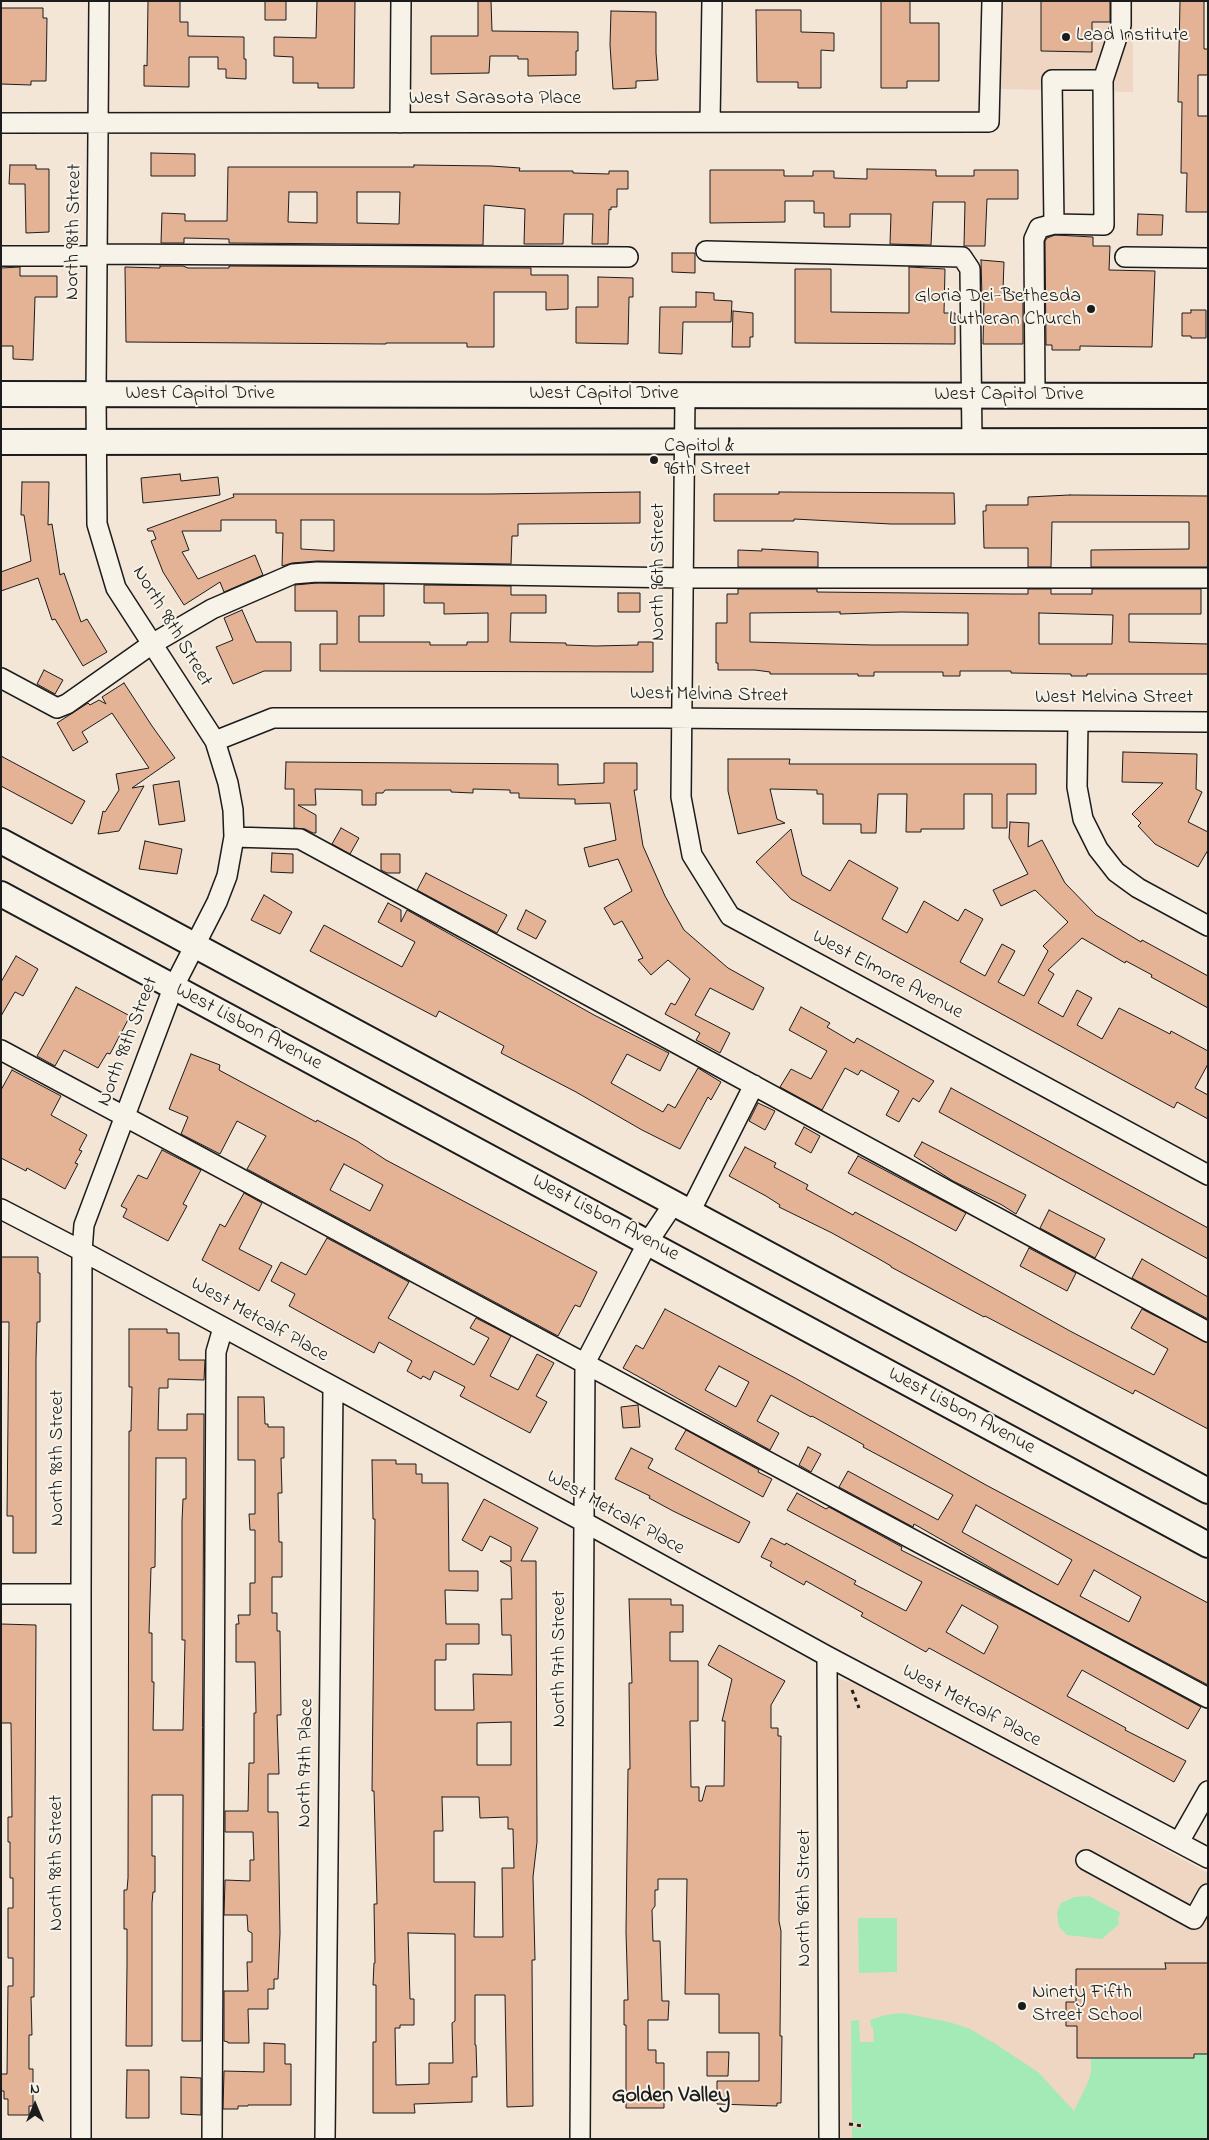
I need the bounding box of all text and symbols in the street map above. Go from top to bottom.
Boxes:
place label: Lead Institute [1076,25,1188,49]
marker: Lead Institute [1060,31,1072,43]
street label: West Sarasota Place [409,88,581,112]
street label: North 98th Street [62,164,88,300]
place label: Gloria Dei-Bethesda Lutheran Church [915,286,1081,333]
marker: Gloria Dei-Bethesda Lutheran Church [1085,303,1097,315]
street label: West Capitol Drive [125,383,275,407]
street label: West Capitol Drive [529,383,679,407]
street label: West Capitol Drive [934,384,1084,408]
place label: Capitol & 96th Street [664,436,750,483]
marker: Capitol & 96th Street [648,454,660,466]
street label: North 96th Street [648,503,672,641]
street label: North 98th Street [126,562,216,692]
street label: West Melvina Street [630,683,788,709]
street label: West Melvina Street [1035,687,1193,711]
street label: West Elmore Avenue [807,926,967,1026]
street label: North 98th Street [93,974,165,1110]
street label: West Lisbon Avenue [170,979,326,1077]
street label: West Lisbon Avenue [527,1170,683,1268]
street label: West Metcalf Place [186,1273,332,1369]
street label: West Lisbon Avenue [883,1363,1039,1461]
street label: North 98th Street [47,1390,71,1526]
street label: West Metcalf Place [542,1466,688,1562]
street label: North 97th Street [549,1590,573,1728]
street label: West Metcalf Place [897,1660,1045,1754]
street label: North 97th Place [294,1698,320,1828]
street label: North 98th Street [46,1795,70,1931]
street label: North 96th Street [794,1829,818,1967]
place label: Ninety Fifth Street School [1032,1982,1142,2029]
marker: Ninety Fifth Street School [1016,2000,1028,2012]
text: N [30,2079,40,2100]
north arrow [10,2080,60,2130]
district label: Golden Valley [612,2084,730,2110]

